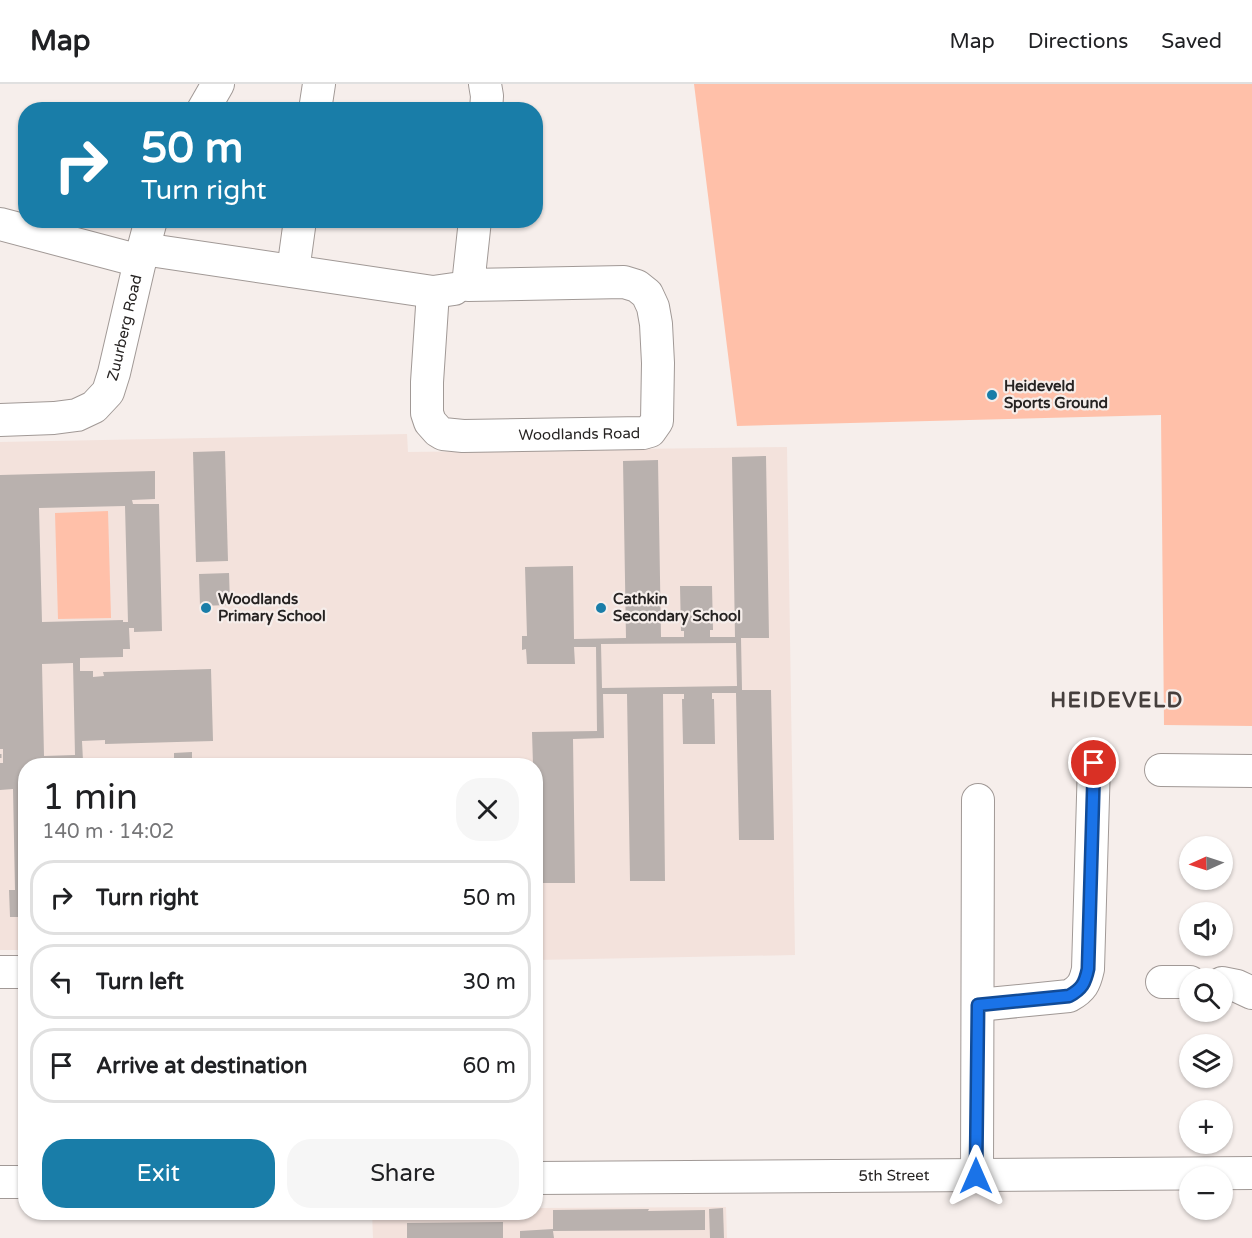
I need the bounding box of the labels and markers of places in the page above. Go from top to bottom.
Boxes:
place label: Heideveld Sports Ground [1004,377,1108,413]
marker: Heideveld Sports Ground [985,388,999,402]
place label: Woodlands Primary School [218,590,326,626]
place label: Cathkin Secondary School [613,590,741,626]
marker: Woodlands Primary School [199,601,213,615]
marker: Cathkin Secondary School [594,601,608,615]
pin [1068,737,1119,788]

